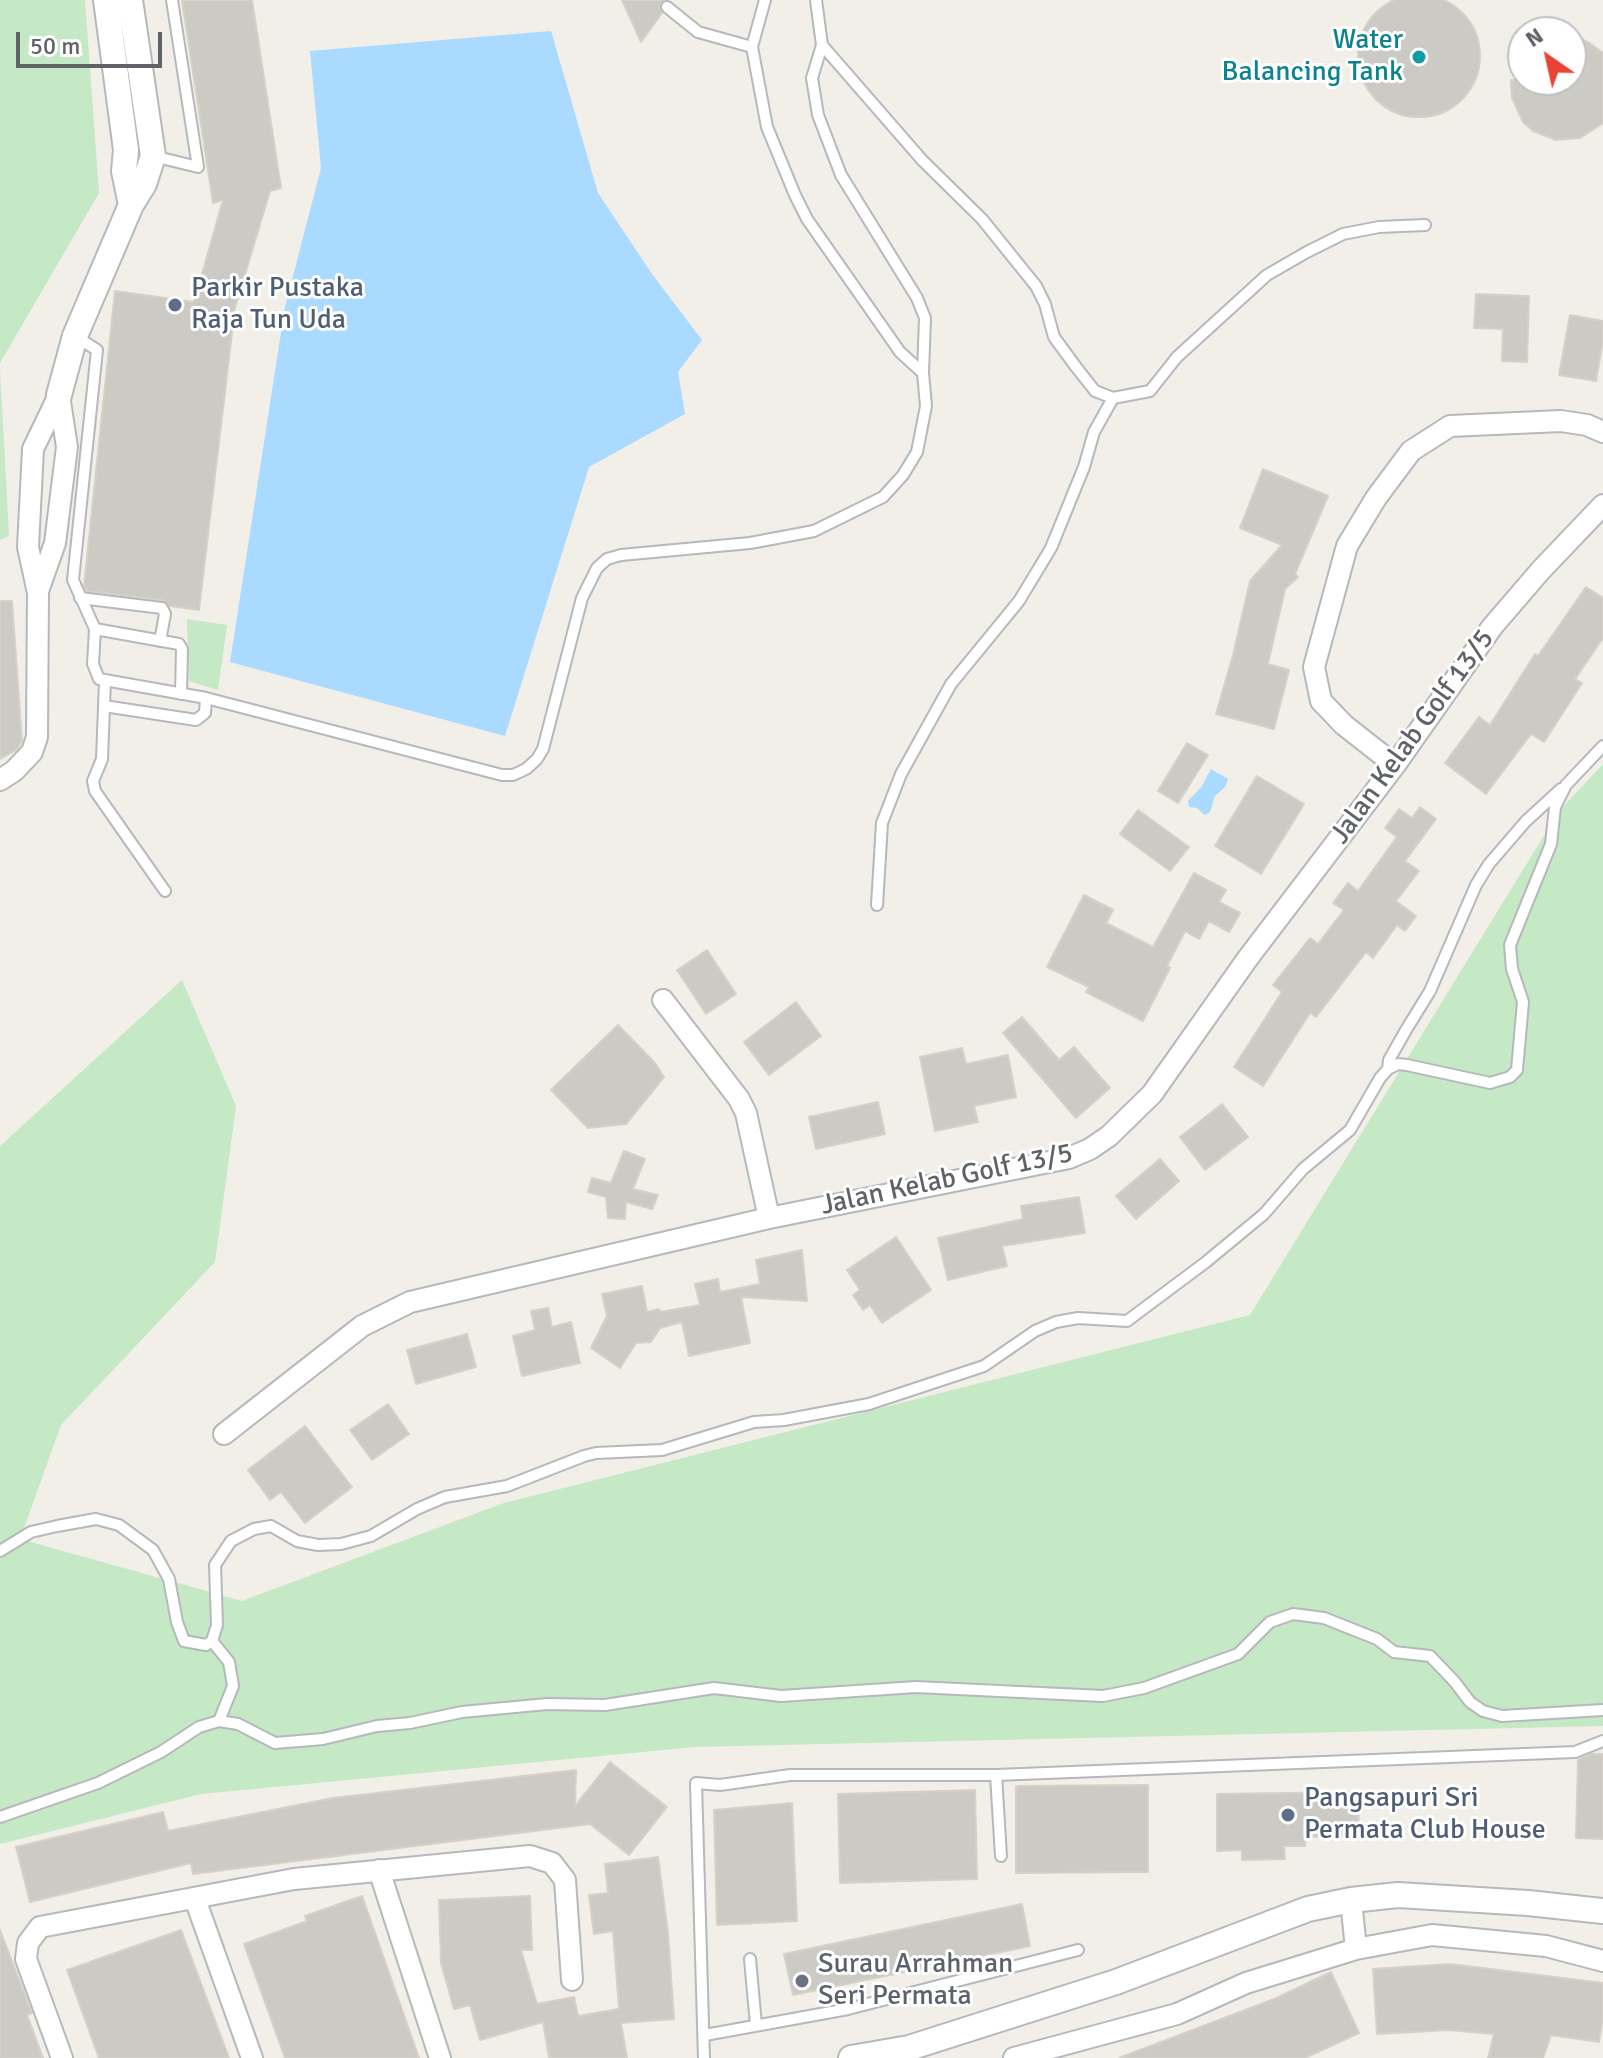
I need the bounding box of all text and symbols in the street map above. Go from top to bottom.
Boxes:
scale bar [20,16,166,66]
north arrow [1507,16,1587,96]
text: N [1521,22,1548,53]
place label: Water Balancing Tank [1222,24,1403,90]
text: 50 m [30,31,80,61]
marker: Water Balancing Tank [1410,48,1428,66]
place label: Parkir Pustaka Raja Tun Uda [191,272,364,338]
marker: Parkir Pustaka Raja Tun Uda [166,296,184,314]
street label: Jalan Kelab Golf 13/5 [1324,623,1502,851]
street label: Jalan Kelab Golf 13/5 [818,1137,1076,1223]
place label: Pangsapuri Sri Permata Club House [1304,1782,1546,1848]
marker: Pangsapuri Sri Permata Club House [1279,1806,1297,1824]
place label: Surau Arrahman Seri Permata [818,1948,1013,2014]
marker: Surau Arrahman Seri Permata [793,1972,811,1990]

